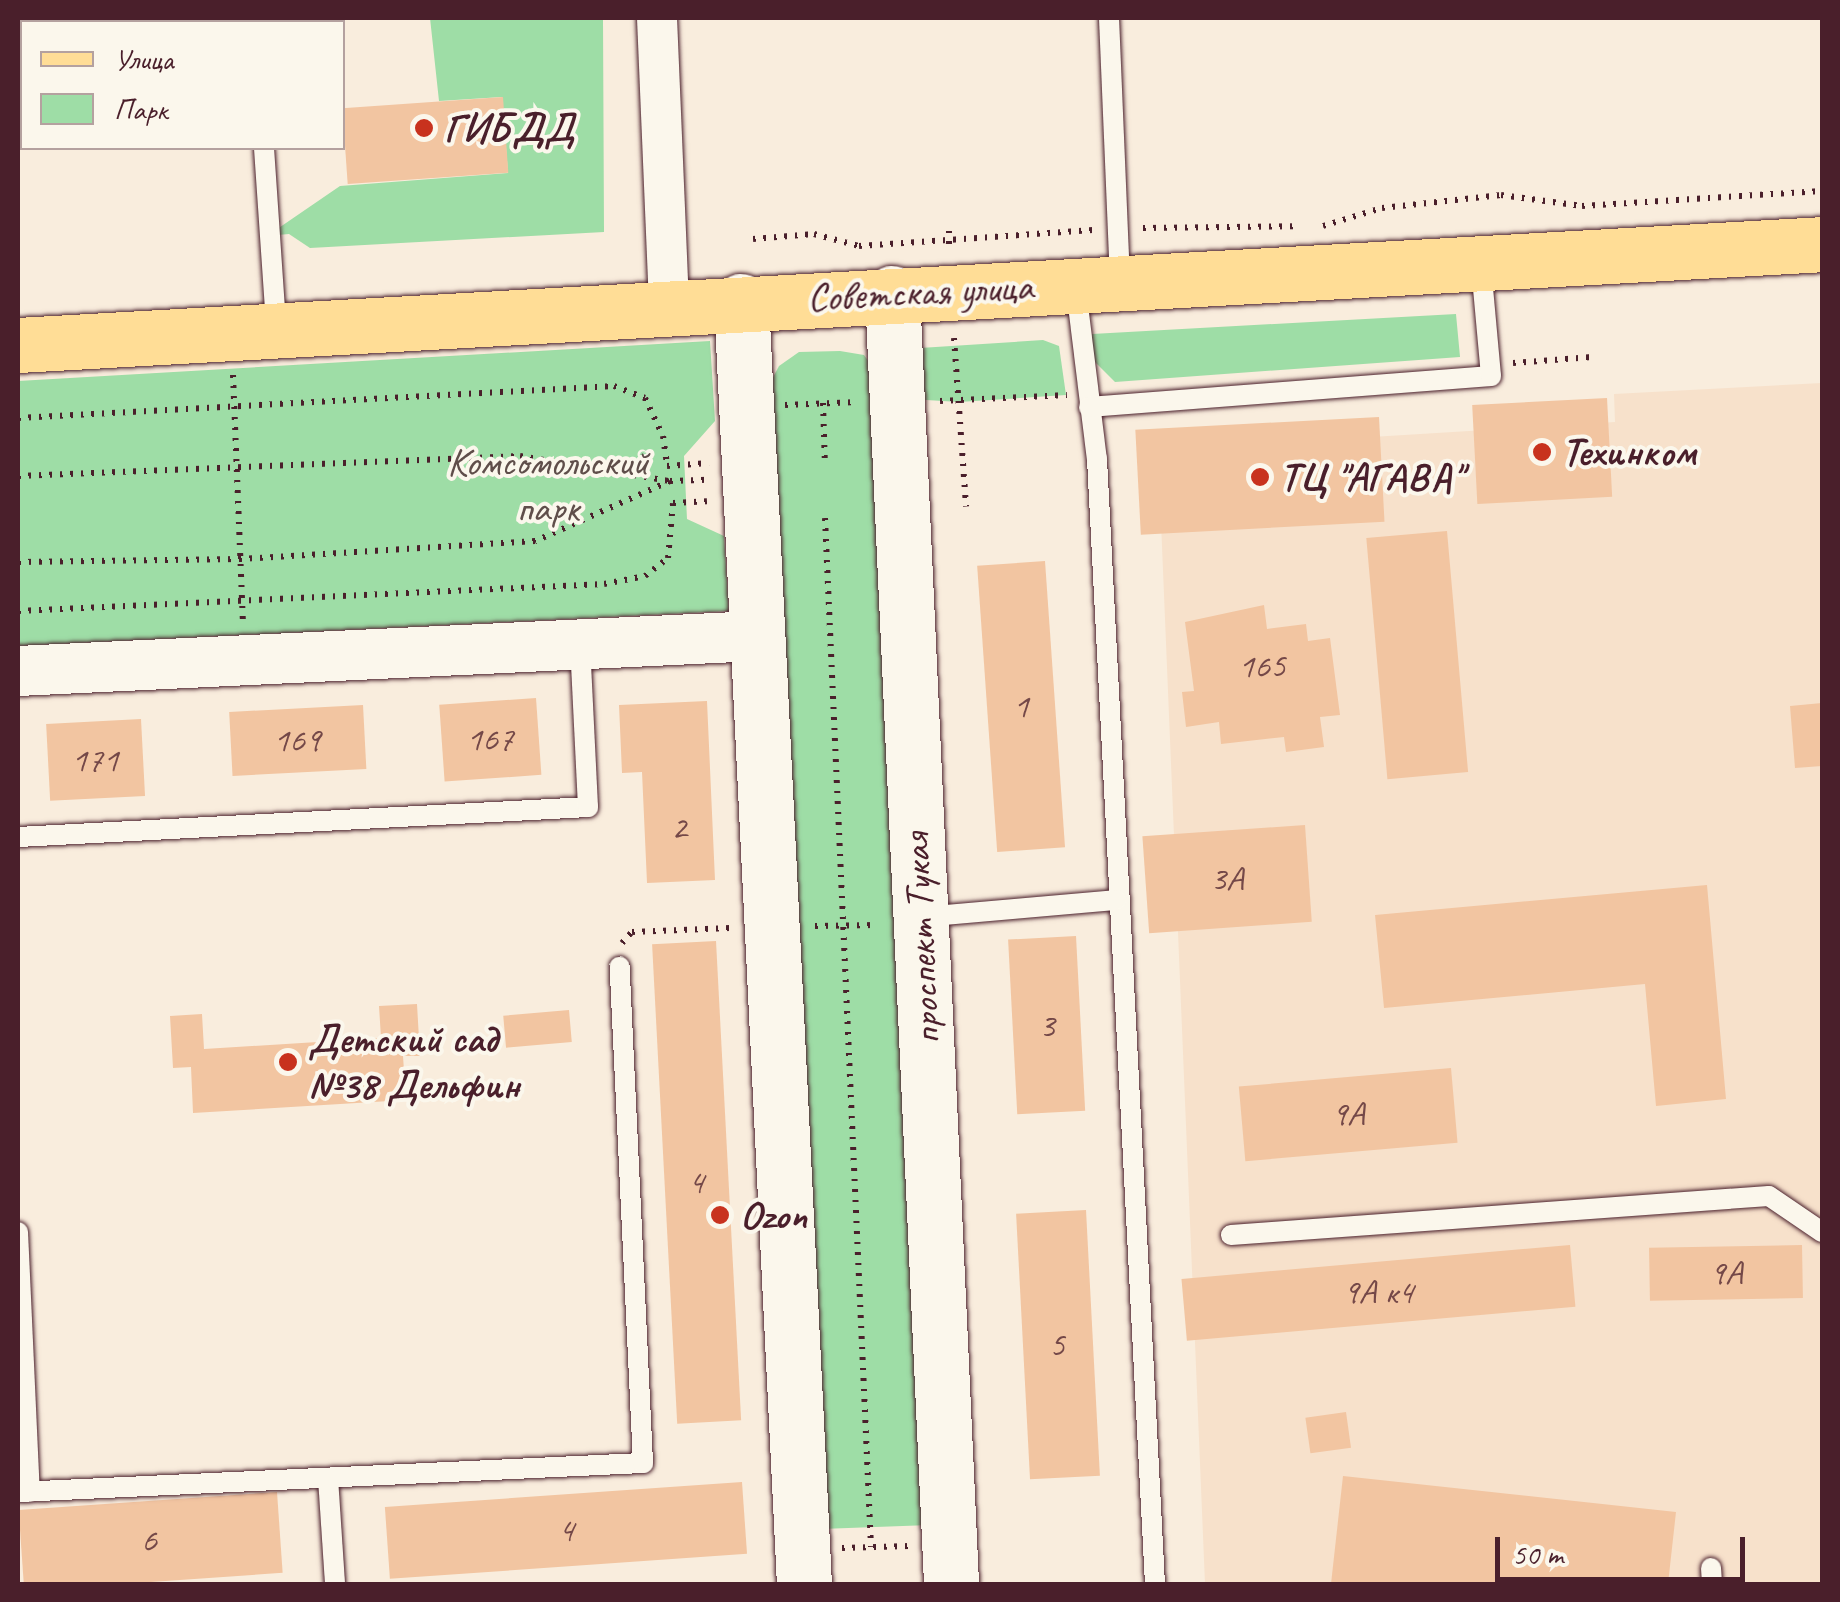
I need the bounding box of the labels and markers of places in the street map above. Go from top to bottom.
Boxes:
place label: ГИБДД [444,104,574,152]
marker: ГИБДД [413,117,435,139]
place label: Техинком [1562,428,1696,476]
marker: Техинком [1531,441,1553,463]
place label: ТЦ "АГАВА" [1280,453,1462,501]
marker: ТЦ "АГАВА" [1249,466,1271,488]
place label: Детский сад №38 Дельфин [308,1015,520,1109]
marker: Детский сад №38 Дельфин [277,1051,299,1073]
place label: Ozon [740,1191,807,1239]
marker: Ozon [709,1204,731,1226]

